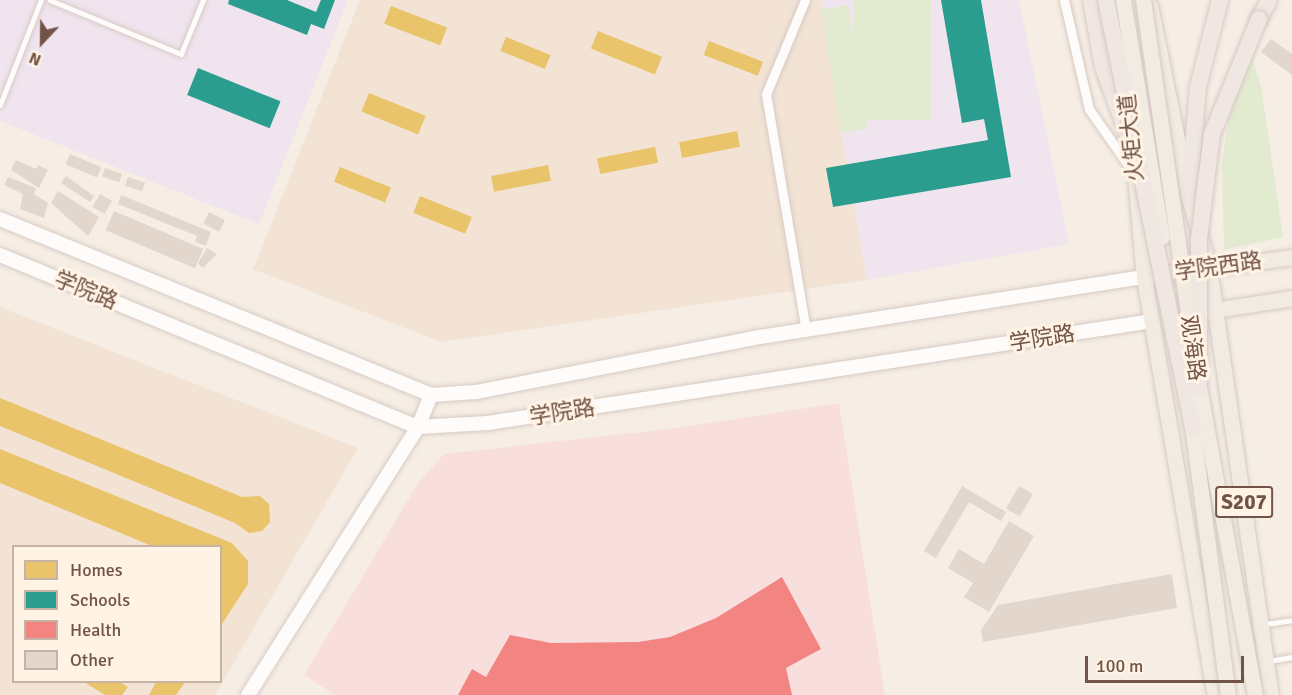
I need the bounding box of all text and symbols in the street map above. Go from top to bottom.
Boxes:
north arrow [12,12,72,72]
text: N [26,47,44,70]
street label: 火矩大道 [1113,93,1149,183]
street label: 学院西路 [1173,247,1263,285]
street label: 学院路 [50,265,122,315]
street label: 观海路 [1175,313,1211,383]
street label: 学院路 [1007,320,1077,356]
street label: 学院路 [527,394,597,430]
road number: S207 [1214,484,1274,520]
legend [12,545,222,683]
text: Homes [70,559,123,581]
text: Schools [70,589,130,611]
text: Health [70,619,121,641]
scale bar [1088,644,1247,682]
text: Other [70,649,114,671]
text: 100 m [1096,655,1143,677]

